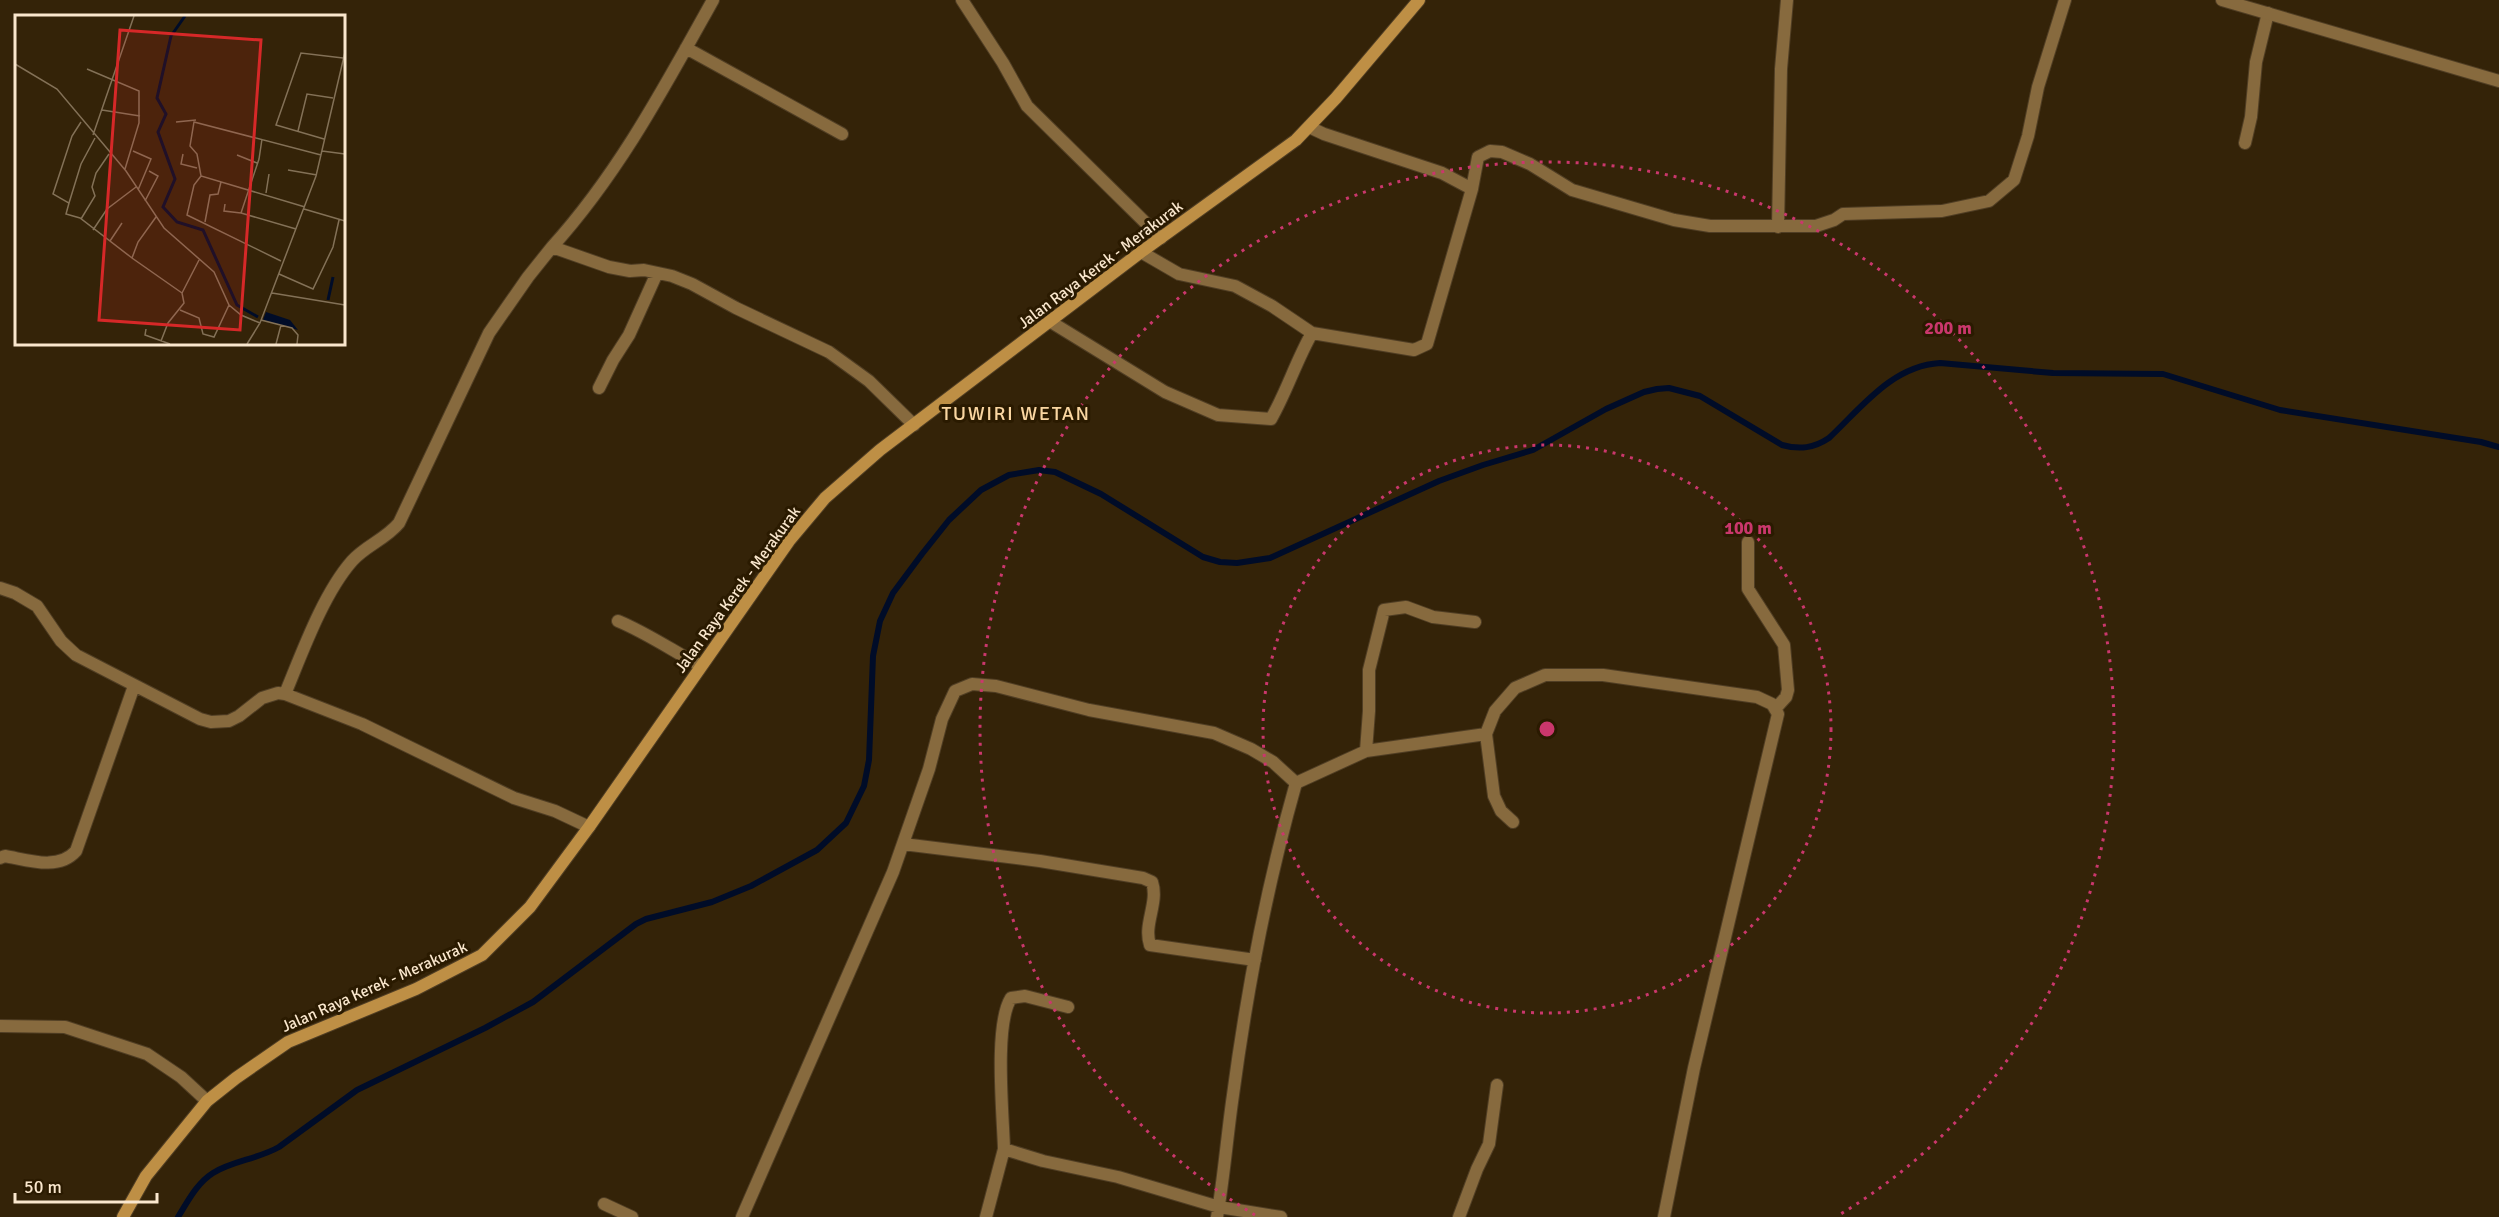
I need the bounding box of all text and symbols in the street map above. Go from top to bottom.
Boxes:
inset map [15,15,345,345]
street label: Jalan Raya Kerek - Merakurak [1014,196,1187,333]
text: 200 m [1924,317,1972,339]
district label: TUWIRI WETAN [941,401,1091,426]
street label: Jalan Raya Kerek - Merakurak [671,502,805,677]
text: 100 m [1724,517,1772,539]
centre of rings [1537,719,1557,739]
street label: Jalan Raya Kerek - Merakurak [279,937,470,1037]
scale bar [15,1166,158,1204]
text: 50 m [24,1176,62,1198]

